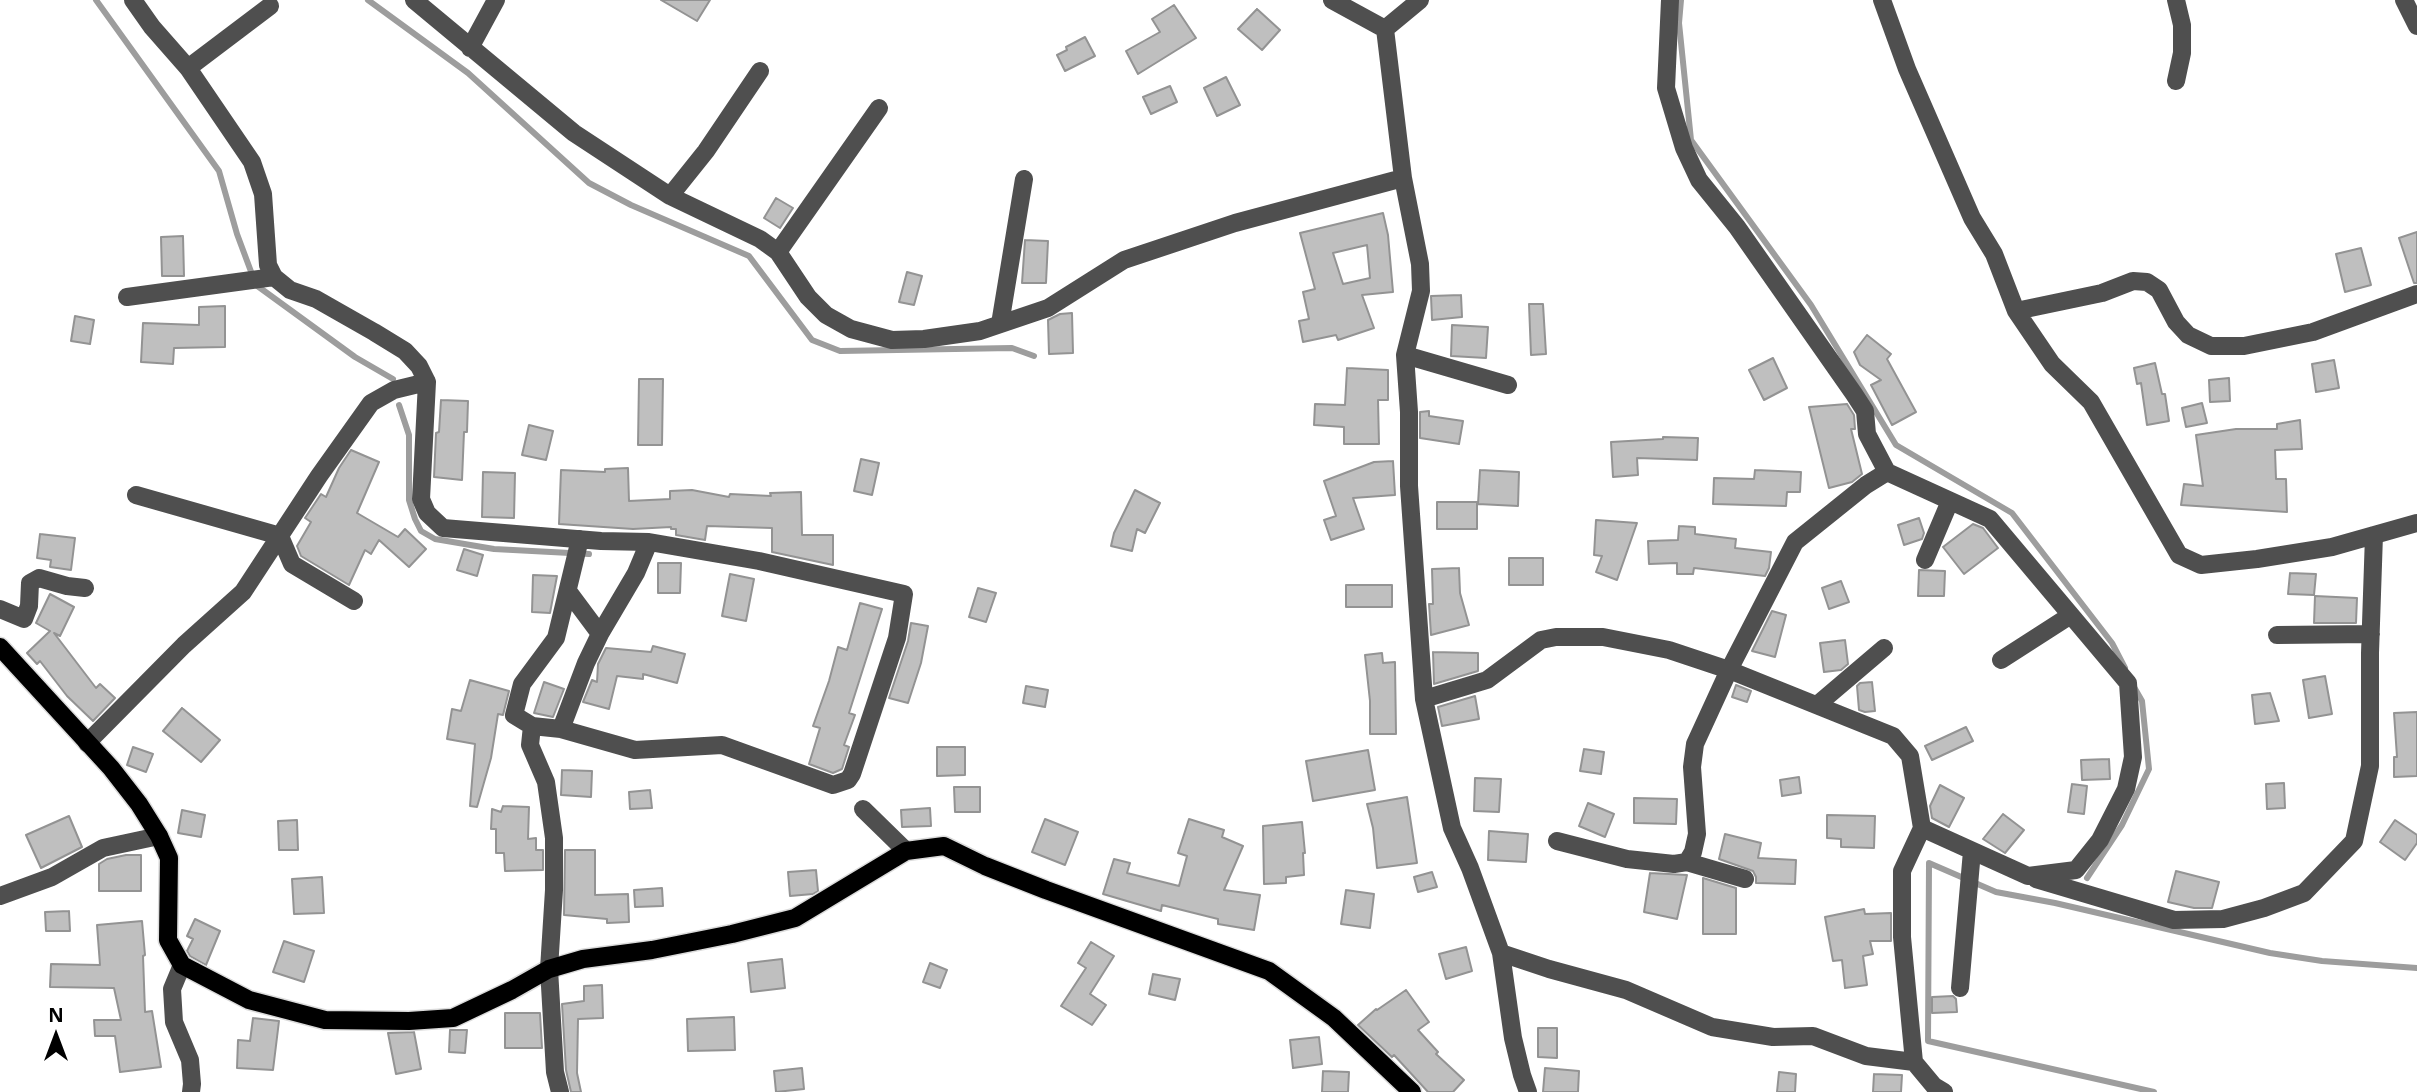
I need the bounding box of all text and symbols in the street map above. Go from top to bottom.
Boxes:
north arrow [21,1001,91,1071]
text: N [48,1002,64,1028]

